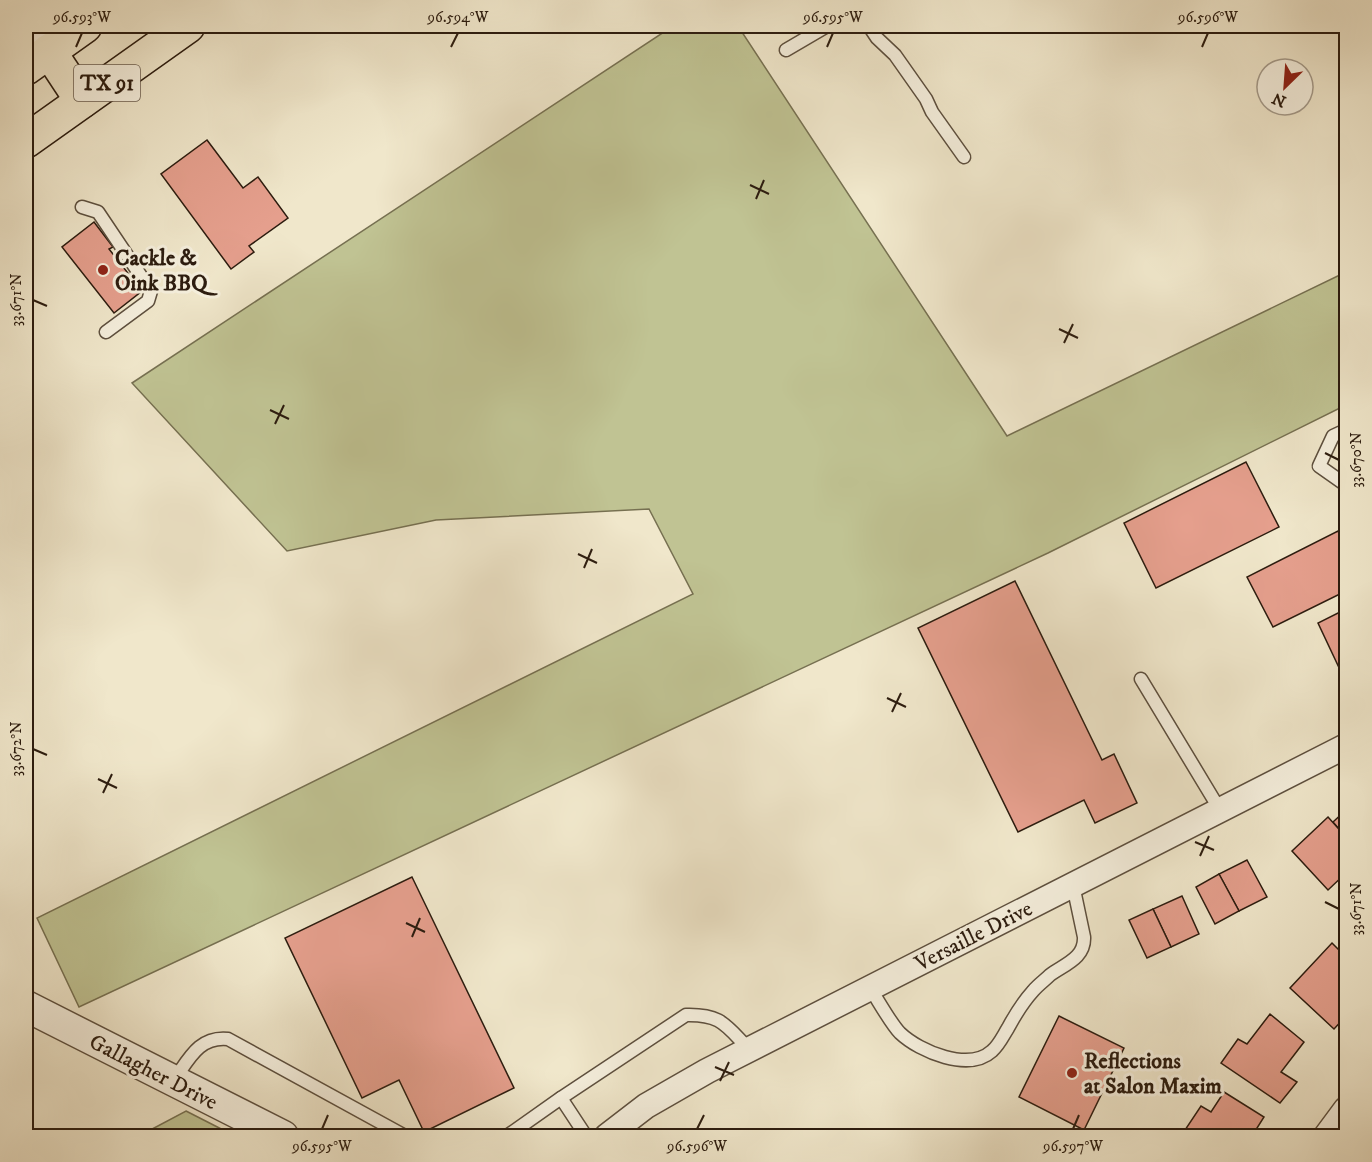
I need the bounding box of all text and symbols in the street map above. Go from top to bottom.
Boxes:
text: 96.593°W [52,8,111,27]
text: 96.594°W [427,8,489,27]
text: 96.595°W [802,8,863,27]
text: 96.596°W [1177,8,1238,27]
north arrow [1255,57,1315,117]
road number: TX 91 [74,65,140,101]
text: N [1269,88,1289,112]
place label: Cackle & Oink BBQ [115,245,218,297]
marker: Cackle & Oink BBQ [96,263,110,277]
text: 33.671°N [7,273,26,327]
text: 33.670°N [1347,432,1366,488]
text: 33.672°N [7,722,26,776]
text: 33.671°N [1347,882,1366,936]
street label: Versaille Drive [909,895,1037,978]
street label: Gallagher Drive [85,1028,222,1116]
place label: Reflections at Salon Maxim [1084,1048,1222,1100]
marker: Reflections at Salon Maxim [1065,1066,1079,1080]
text: 96.595°W [291,1137,352,1156]
text: 96.596°W [666,1137,727,1156]
text: 96.597°W [1042,1137,1103,1156]

